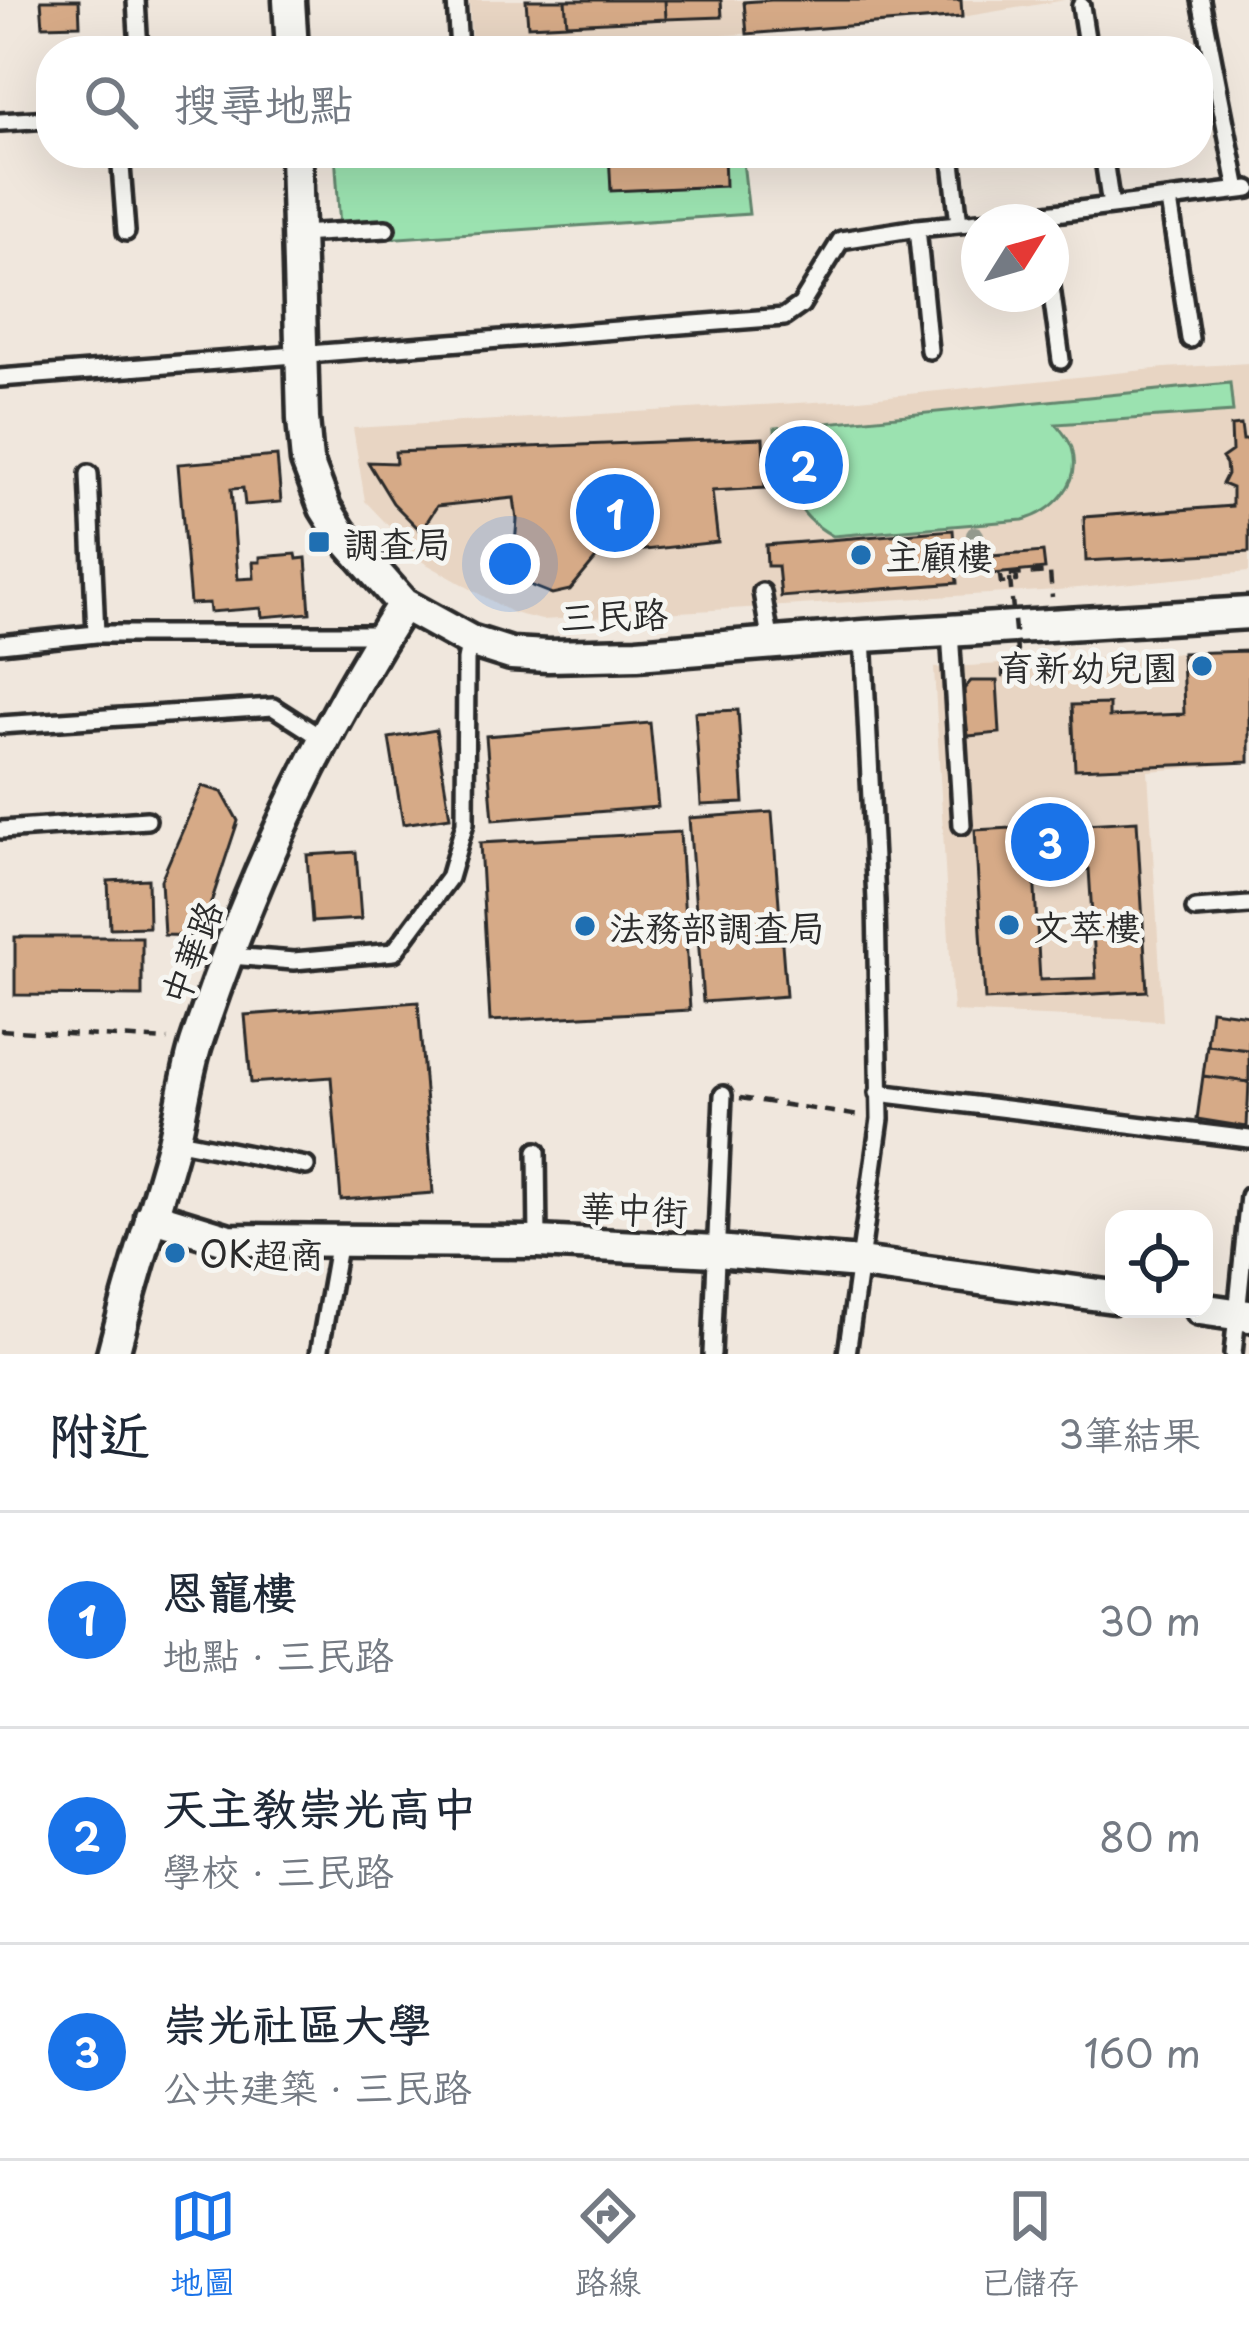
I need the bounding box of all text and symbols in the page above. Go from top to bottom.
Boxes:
search box [36,36,1213,168]
text: 搜尋地點 [174,68,354,136]
icon: search [78,69,144,135]
north arrow [961,204,1069,312]
pin: 2 [765,420,843,510]
pin: 1 [576,468,654,558]
place label: 調查局 [343,515,451,569]
place label: 主顧樓 [885,528,993,582]
marker: 調查局 [306,529,332,555]
your location [480,534,540,594]
marker: 主顧樓 [848,542,874,568]
street label: 三民路 [559,585,669,643]
place label: 育新幼兒園 [998,639,1178,693]
marker: 育新幼兒園 [1189,653,1215,679]
pin: 3 [1011,797,1089,887]
street label: 中華路 [145,892,235,1012]
place label: 文萃樓 [1033,898,1141,952]
place label: 法務部調查局 [609,899,825,953]
marker: 文萃樓 [996,912,1022,938]
marker: 法務部調查局 [572,913,598,939]
street label: 華中街 [579,1178,689,1238]
map controls [1105,1210,1213,1318]
button: locate [1105,1210,1213,1318]
place label: OK超商 [199,1226,325,1280]
marker: OK超商 [162,1240,188,1266]
text: 附近 [48,1394,150,1471]
text: 3筆結果 [1058,1403,1201,1462]
text: 恩寵樓 [162,1556,297,1624]
text: 1 [78,1590,96,1649]
text: 30 m [1098,1590,1201,1649]
text: 地點 · 三民路 [162,1624,394,1683]
text: 天主教崇光高中 [162,1772,477,1840]
text: 2 [73,1806,101,1865]
text: 80 m [1099,1806,1201,1865]
text: 學校 · 三民路 [162,1840,394,1899]
text: 崇光社區大學 [162,1988,432,2056]
text: 3 [74,2022,100,2081]
text: 160 m [1084,2022,1201,2081]
text: 公共建築 · 三民路 [162,2056,472,2115]
tab: 地圖 [170,2183,236,2305]
tab: 路線 [575,2183,641,2305]
tab: 已儲存 [980,2183,1079,2305]

